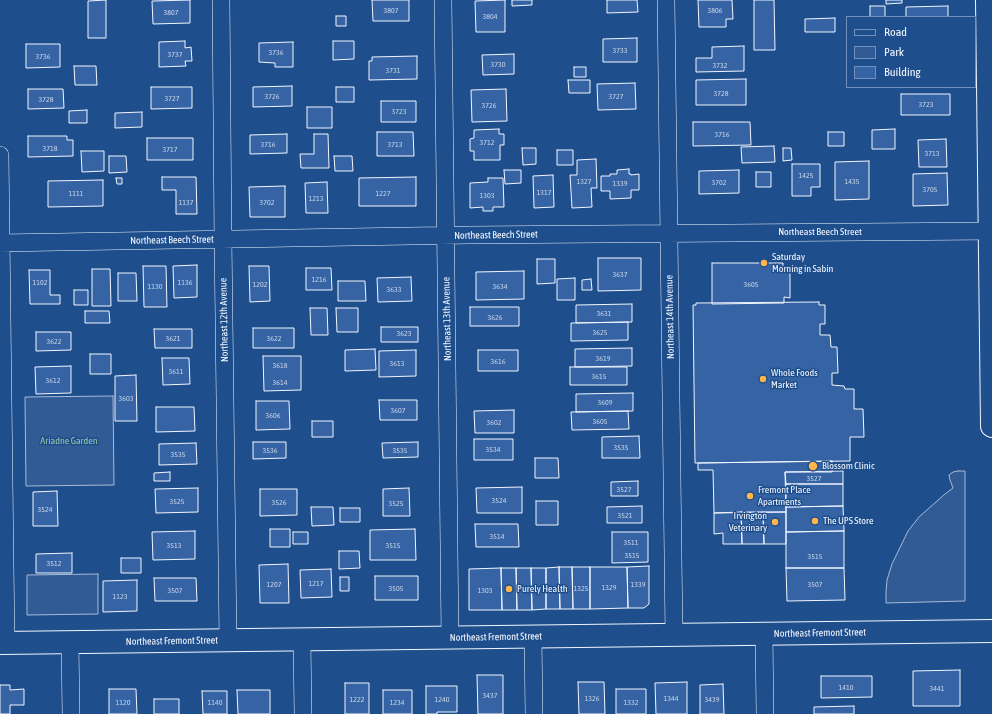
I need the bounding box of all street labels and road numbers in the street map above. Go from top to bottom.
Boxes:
street label: Northeast Beech Street [778,226,862,238]
street label: Northeast Beech Street [454,228,538,242]
street label: Northeast Beech Street [130,233,214,247]
street label: Northeast 14th Avenue [663,275,677,359]
street label: Northeast 13th Avenue [440,277,454,361]
street label: Northeast 12th Avenue [217,278,231,362]
street label: Northeast Fremont Street [774,626,866,640]
street label: Northeast Fremont Street [450,630,542,644]
street label: Northeast Fremont Street [126,634,218,648]

